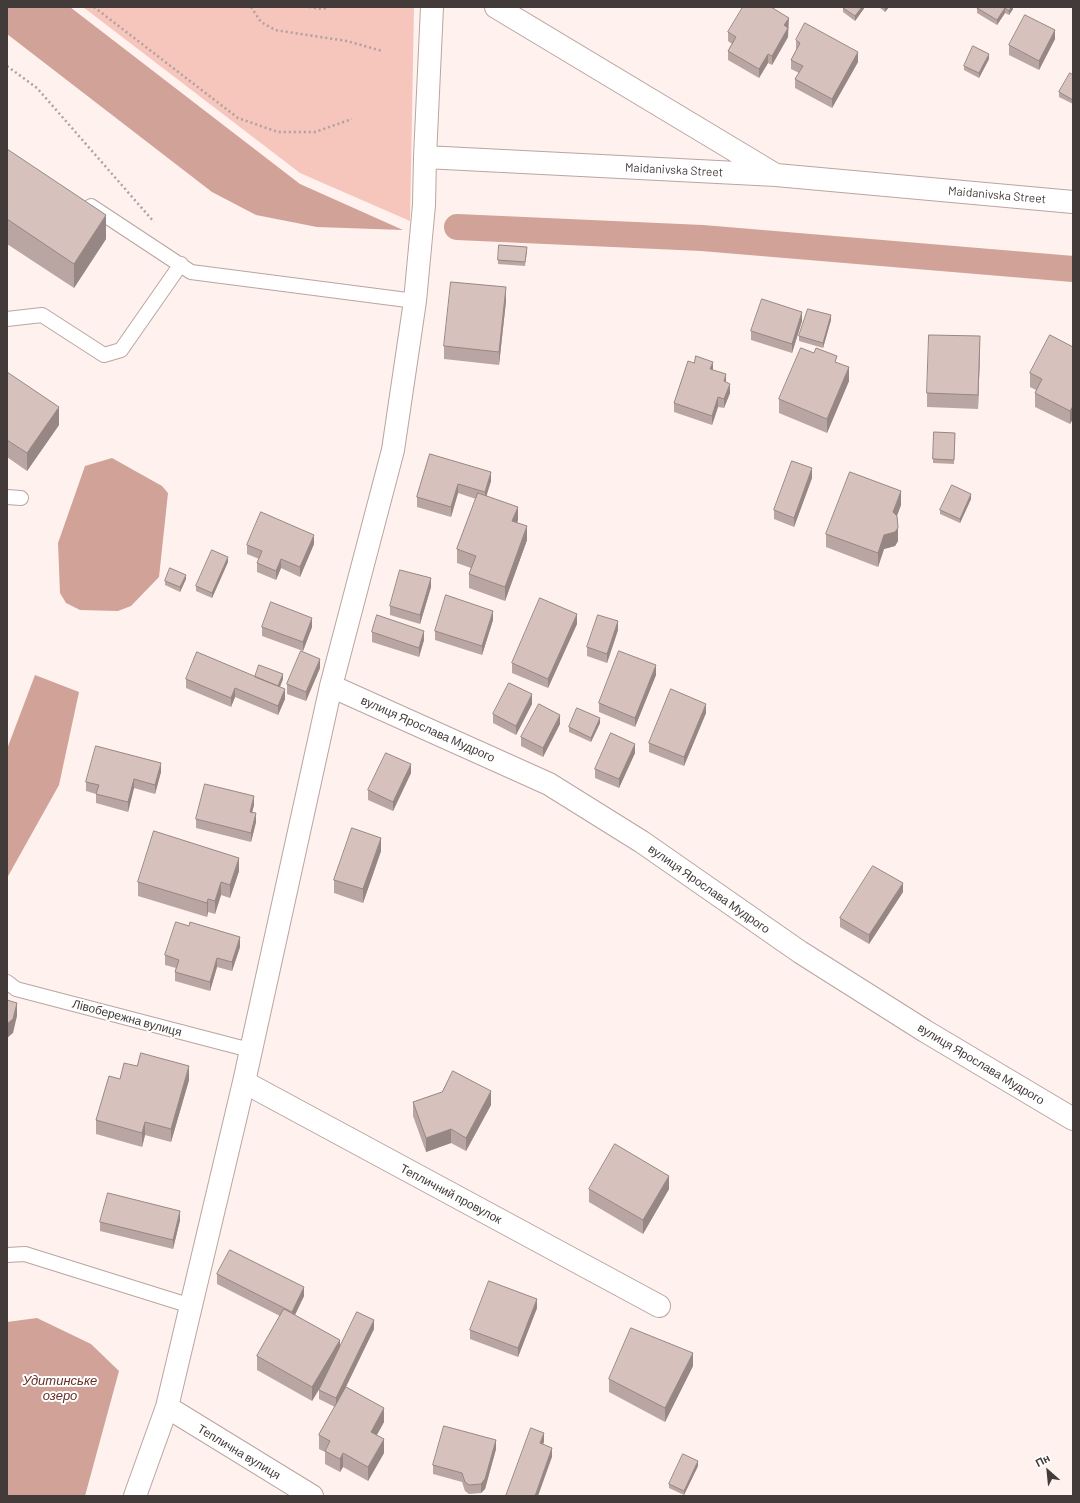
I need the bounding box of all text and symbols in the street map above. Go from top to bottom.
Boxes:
street label: Maidanivska Street [625,160,723,180]
street label: Maidanivska Street [947,184,1047,206]
street label: вулиця Ярослава Мудрого [359,693,497,765]
street label: вулиця Ярослава Мудрого [645,841,773,937]
street label: Лівобережна вулиця [71,996,183,1040]
street label: вулиця Ярослава Мудрого [915,1020,1047,1108]
street label: Тепличний провулок [398,1161,504,1227]
water label: Удитинське озеро [23,1373,97,1404]
street label: Теплична вулиця [195,1422,283,1482]
north arrow [1028,1451,1068,1491]
text: Пн [1033,1451,1052,1469]

